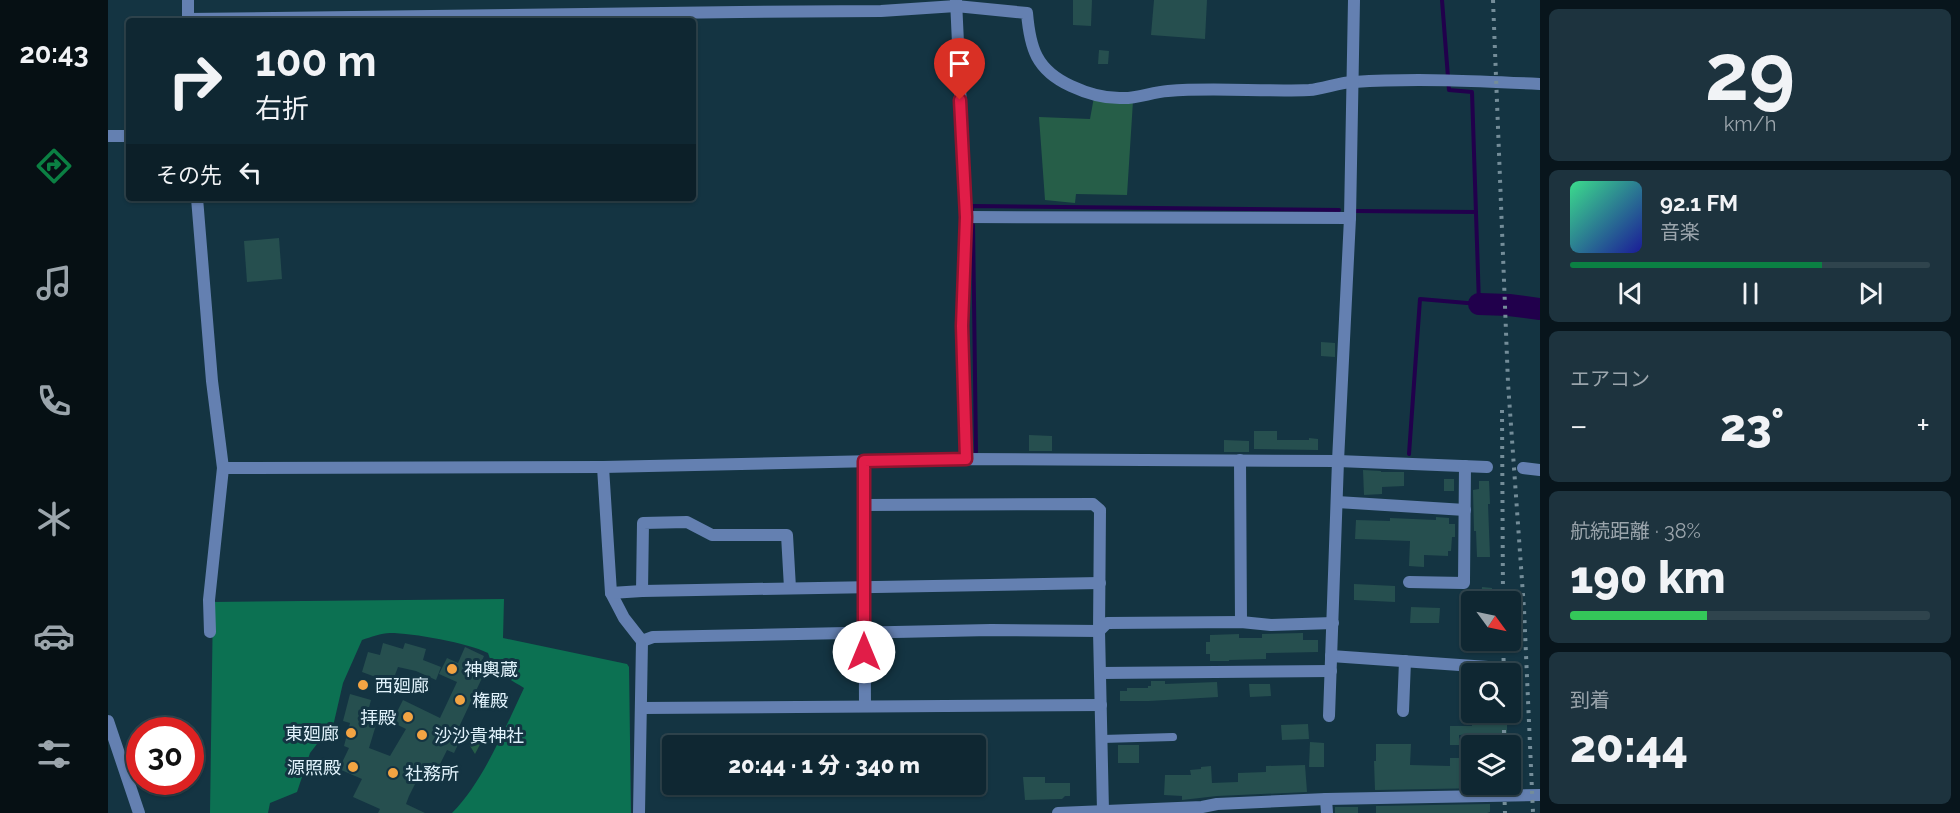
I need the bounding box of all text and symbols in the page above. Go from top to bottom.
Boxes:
text: 29 [1705,27,1795,118]
text: 100 m [255,37,377,86]
text: 20:43 [20,38,88,69]
pin [934,38,985,100]
icon: right [156,42,234,120]
icon: arrive [943,47,976,80]
text: 右折 [255,93,309,124]
text: km/h [1724,112,1776,136]
icon: directions [33,145,75,187]
icon: left [234,156,267,189]
text: その先 [156,162,222,188]
text: 92.1 FM [1660,190,1738,216]
text: 音楽 [1660,220,1700,244]
icon: music [33,262,75,304]
icon: previous [1614,277,1647,310]
icon: pause [1734,277,1767,310]
icon: next [1854,277,1887,310]
text: エアコン [1570,367,1650,391]
icon: phone [33,380,75,422]
text: 23° [1720,399,1784,452]
text: − [1570,406,1588,445]
text: + [1916,406,1930,445]
icon: climate [33,498,75,540]
text: 航続距離 · 38% [1570,519,1701,543]
text: 190 km [1570,551,1726,604]
north arrow [1461,591,1521,651]
map controls [1461,591,1521,795]
icon: car [33,615,75,657]
position arrow [832,620,896,684]
place label: 神輿蔵 [464,659,518,680]
marker: 神輿蔵 [445,662,459,676]
button: search [1461,663,1521,723]
place label: 西廻廊 [375,675,429,696]
marker: 西廻廊 [356,678,370,692]
text: 到着 [1570,688,1610,712]
place label: 権殿 [472,690,508,711]
marker: 権殿 [453,693,467,707]
place label: 拝殿 [360,707,396,728]
marker: 拝殿 [401,710,415,724]
speed limit sign: 30 [126,717,204,795]
text: 20:44 [1570,720,1688,773]
place label: 東廻廊 [285,723,339,744]
place label: 沙沙貴神社 [434,725,524,746]
marker: 東廻廊 [344,726,358,740]
marker: 沙沙貴神社 [415,728,429,742]
icon: filters [33,733,75,775]
button: layers [1461,735,1521,795]
text: 20:44 · 1 分 · 340 m [728,752,920,778]
place label: 源照殿 [287,757,341,778]
marker: 源照殿 [346,760,360,774]
place label: 社務所 [405,763,459,784]
marker: 社務所 [386,766,400,780]

